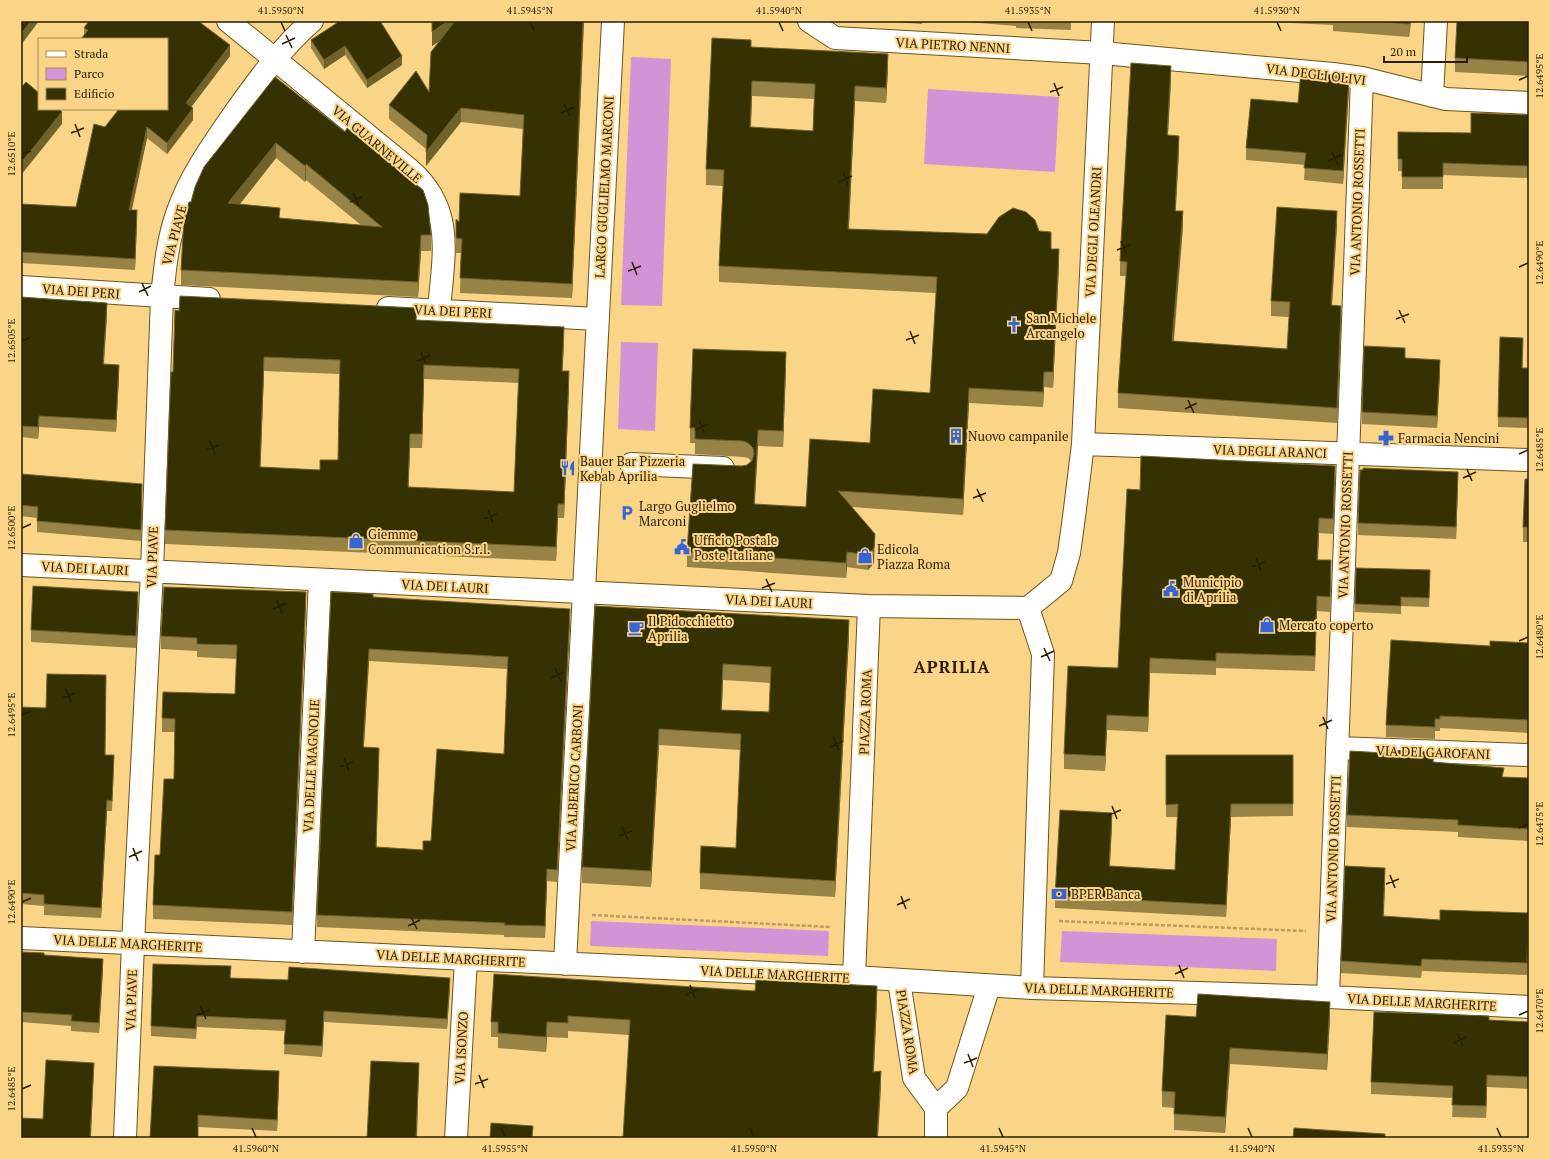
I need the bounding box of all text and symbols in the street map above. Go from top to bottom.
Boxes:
text: 41.5950°N [258,4,305,17]
text: 41.5945°N [507,4,554,17]
text: 41.5940°N [756,4,803,17]
text: 41.5935°N [1005,4,1052,17]
text: 41.5930°N [1254,4,1301,17]
street label: VIA PIETRO NENNI [895,33,1011,57]
legend [38,38,168,110]
scale bar [1384,38,1467,64]
text: 20 m [1390,44,1417,59]
text: Strada [74,46,108,61]
text: 12.6495°E [1533,53,1546,98]
street label: VIA DEGLI OLIVI [1265,59,1367,89]
text: Parco [74,66,104,81]
text: Edificio [74,86,115,101]
street label: LARGO GUGLIELMO MARCONI [590,95,618,279]
street label: VIA GUARNEVILLE [328,101,426,187]
street label: VIA ANTONIO ROSSETTI [1345,128,1369,276]
text: 12.6510°E [5,131,18,176]
street label: VIA DEGLI OLEANDRI [1081,166,1105,298]
street label: VIA PIAVE [157,203,191,267]
text: 12.6490°E [1533,240,1546,285]
street label: VIA DEI PERI [41,279,121,303]
street label: VIA DEI PERI [414,300,492,322]
place label: San Michele Arcangelo [1026,309,1096,342]
church icon: San Michele Arcangelo [1005,316,1023,334]
text: 12.6505°E [5,318,18,363]
building icon: Nuovo campanile [947,427,965,445]
place label: Nuovo campanile [968,427,1069,445]
text: 12.6485°E [1533,427,1546,472]
pharmacy icon: Farmacia Nencini [1377,429,1395,447]
place label: Farmacia Nencini [1398,429,1500,447]
street label: VIA DEGLI ARANCI [1213,440,1327,462]
street label: VIA ANTONIO ROSSETTI [1333,451,1357,599]
place label: Bauer Bar Pizzeria Kebab Aprilia [580,452,686,485]
restaurant icon: Bauer Bar Pizzeria Kebab Aprilia [559,459,577,477]
place label: Largo Guglielmo Marconi [639,497,735,530]
parking icon: Largo Guglielmo Marconi [618,504,636,522]
text: 12.6500°E [5,505,18,550]
place label: Giemme Communication S.r.l. [368,525,490,558]
street label: VIA PIAVE [142,526,162,588]
place label: Ufficio Postale Poste Italiane [694,531,777,564]
shop icon: Giemme Communication S.r.l. [347,532,365,550]
public building icon: Ufficio Postale Poste Italiane [673,538,691,556]
place label: Edicola Piazza Roma [877,540,951,573]
shop icon: Edicola Piazza Roma [856,547,874,565]
street label: VIA DEI LAURI [41,557,129,579]
place label: Municipio di Aprilia [1183,573,1242,606]
street label: VIA DEI LAURI [401,575,489,597]
public building icon: Municipio di Aprilia [1162,580,1180,598]
street label: VIA DEI LAURI [725,590,813,612]
place label: Il Pidocchietto Aprilia [648,612,733,645]
text: 12.6480°E [1533,614,1546,659]
shop icon: Mercato coperto [1258,616,1276,634]
place label: Mercato coperto [1279,616,1374,634]
cafe icon: Il Pidocchietto Aprilia [627,619,645,637]
district label: APRILIA [913,655,991,678]
street label: PIAZZA ROMA [855,669,875,755]
text: 12.6495°E [5,692,18,737]
street label: VIA DELLE MAGNOLIE [299,699,323,833]
street label: VIA ALBERICO CARBONI [561,704,587,852]
street label: VIA DEI GAROFANI [1376,741,1490,763]
street label: VIA ANTONIO ROSSETTI [1321,775,1345,923]
text: 12.6475°E [1533,801,1546,846]
text: 12.6490°E [5,879,18,924]
bank icon: BPER Banca [1050,885,1068,903]
place label: BPER Banca [1071,885,1141,903]
street label: VIA DELLE MARGHERITE [53,930,203,956]
street label: VIA DELLE MARGHERITE [376,945,526,971]
street label: VIA DELLE MARGHERITE [700,961,850,987]
street label: VIA PIAVE [121,969,141,1031]
street label: VIA DELLE MARGHERITE [1024,978,1174,1002]
street label: PIAZZA ROMA [892,988,924,1076]
text: 12.6470°E [1533,988,1546,1033]
street label: VIA DELLE MARGHERITE [1347,989,1497,1015]
street label: VIA ISONZO [450,1011,472,1085]
text: 12.6485°E [5,1066,18,1111]
text: 41.5960°N [233,1142,280,1155]
text: 41.5955°N [482,1142,529,1155]
text: 41.5950°N [731,1142,778,1155]
text: 41.5945°N [980,1142,1027,1155]
text: 41.5940°N [1229,1142,1276,1155]
text: 41.5935°N [1478,1142,1525,1155]

